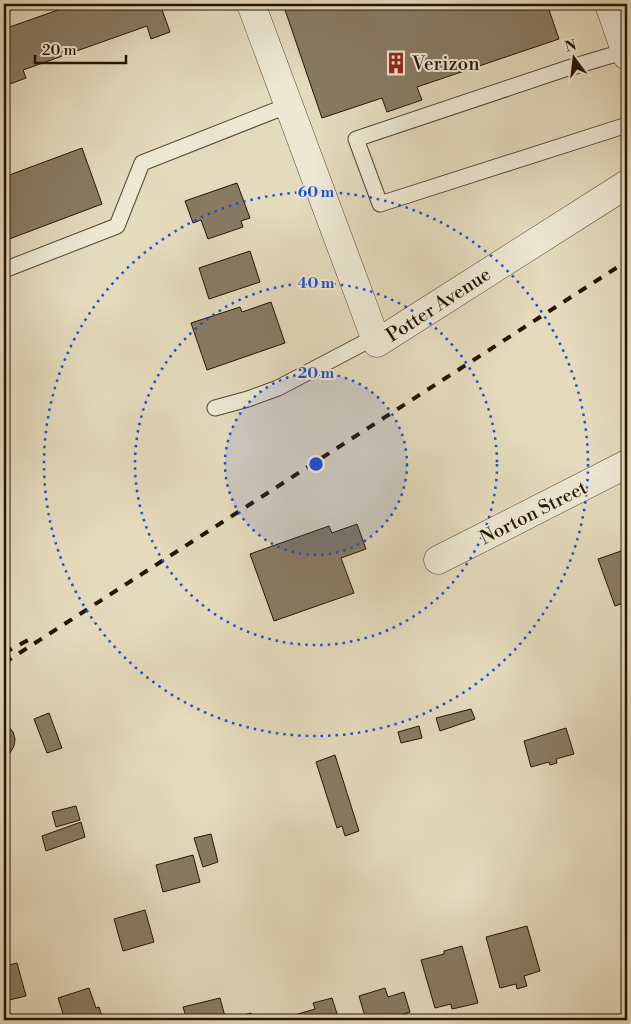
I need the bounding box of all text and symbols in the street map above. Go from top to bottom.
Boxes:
scale bar [35,32,126,64]
north arrow [548,32,598,82]
text: N [563,36,579,57]
text: 20 m [42,41,77,60]
building icon: Verizon [383,50,409,76]
place label: Verizon [411,52,480,76]
text: 60 m [298,183,335,202]
street label: Potter Avenue [382,262,495,348]
text: 40 m [297,274,335,293]
text: 20 m [298,364,335,383]
centre of rings [307,455,325,473]
street label: Norton Street [476,475,591,550]

